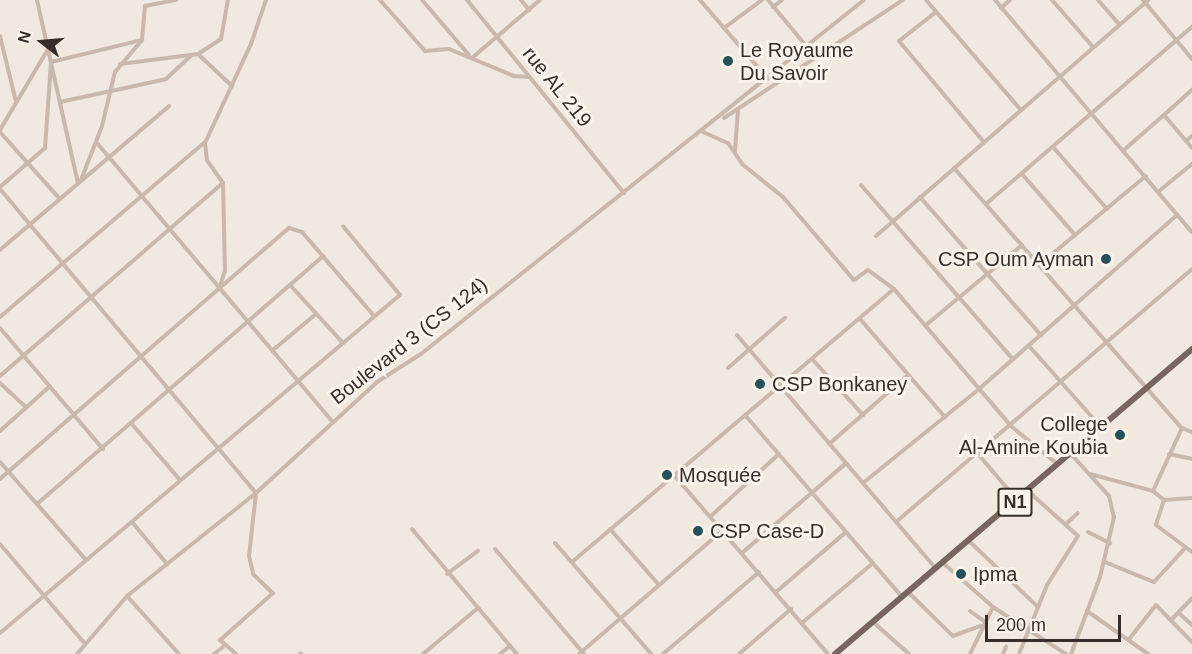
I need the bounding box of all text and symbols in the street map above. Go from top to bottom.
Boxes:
north arrow [12,12,72,72]
text: N [14,29,34,45]
place label: Le Royaume Du Savoir [740,38,853,85]
street label: rue AL 219 [517,41,597,133]
marker: Le Royaume Du Savoir [721,54,735,68]
place label: CSP Oum Ayman [937,247,1094,271]
marker: CSP Oum Ayman [1099,252,1113,266]
street label: Boulevard 3 (CS 124) [326,272,492,410]
place label: CSP Bonkaney [772,372,908,396]
marker: CSP Bonkaney [753,377,767,391]
place label: College Al-Amine Koubia [959,412,1108,459]
marker: College Al-Amine Koubia [1113,428,1127,442]
place label: Mosquée [679,463,761,487]
marker: Mosquée [660,468,674,482]
road number: N1 [997,487,1033,517]
place label: CSP Case-D [710,519,824,543]
marker: CSP Case-D [691,524,705,538]
place label: Ipma [973,562,1017,586]
marker: Ipma [954,567,968,581]
scale bar [988,603,1124,641]
text: 200 m [996,615,1046,635]

